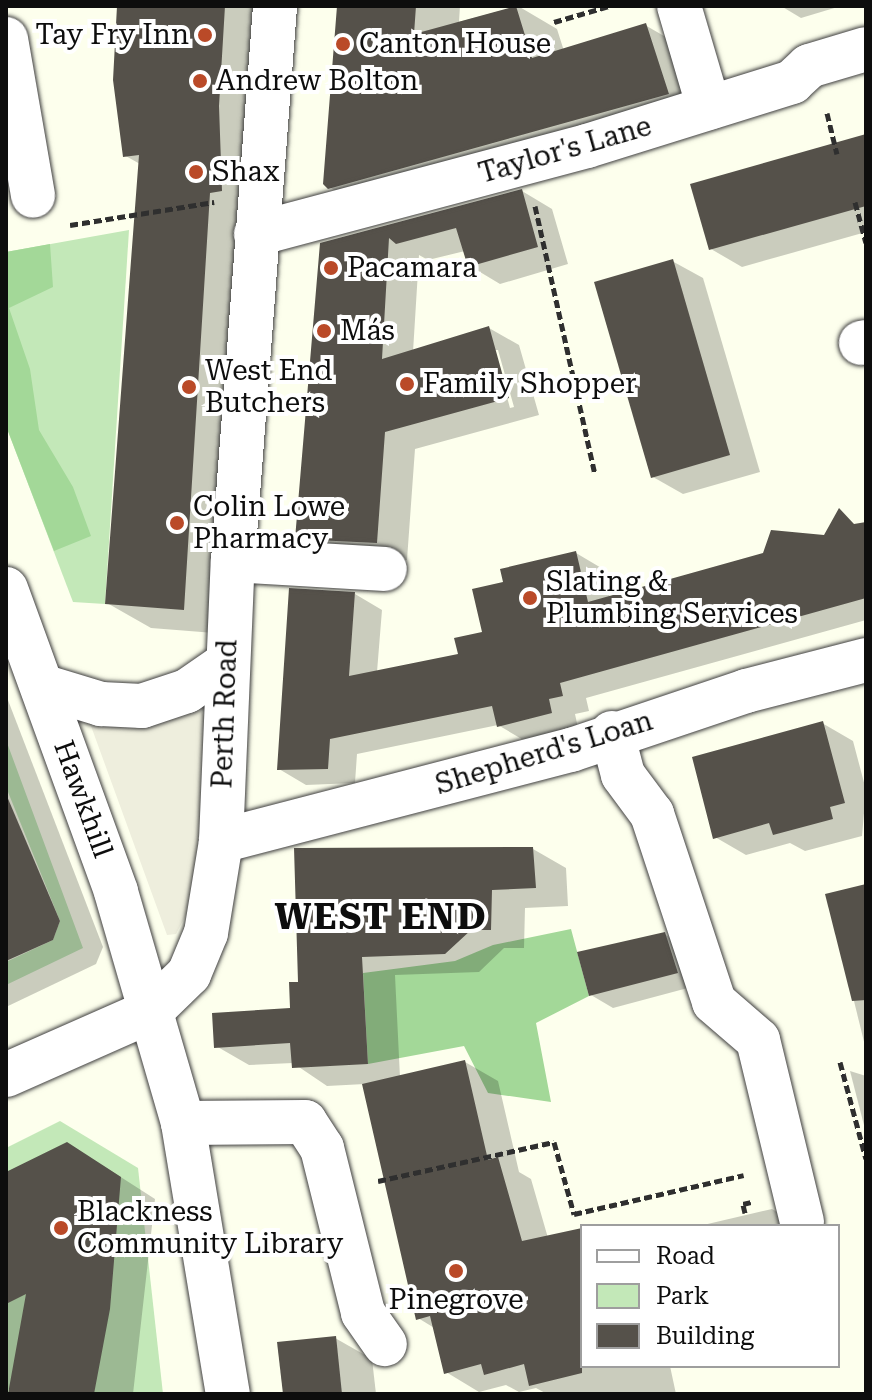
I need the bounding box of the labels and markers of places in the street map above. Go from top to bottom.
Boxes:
place label: Tay Fry Inn [35,18,189,52]
marker: Tay Fry Inn [196,26,214,44]
place label: Canton House [359,27,551,61]
marker: Canton House [334,35,352,53]
place label: Andrew Bolton [216,64,418,98]
marker: Andrew Bolton [191,72,209,90]
place label: Shax [212,155,279,189]
marker: Shax [187,163,205,181]
place label: Pacamara [347,251,477,285]
marker: Pacamara [322,259,340,277]
place label: Más [340,314,395,348]
marker: Más [315,322,333,340]
place label: West End Butchers [205,354,332,420]
place label: Family Shopper [423,367,637,401]
marker: Family Shopper [398,375,416,393]
marker: West End Butchers [180,378,198,396]
place label: Colin Lowe Pharmacy [193,490,345,556]
marker: Colin Lowe Pharmacy [168,514,186,532]
place label: Slating & Plumbing Services [546,565,798,631]
marker: Slating & Plumbing Services [521,589,539,607]
place label: Blackness Community Library [77,1195,343,1261]
marker: Blackness Community Library [52,1219,70,1237]
marker: Pinegrove [447,1262,465,1280]
place label: Pinegrove [388,1283,524,1317]

